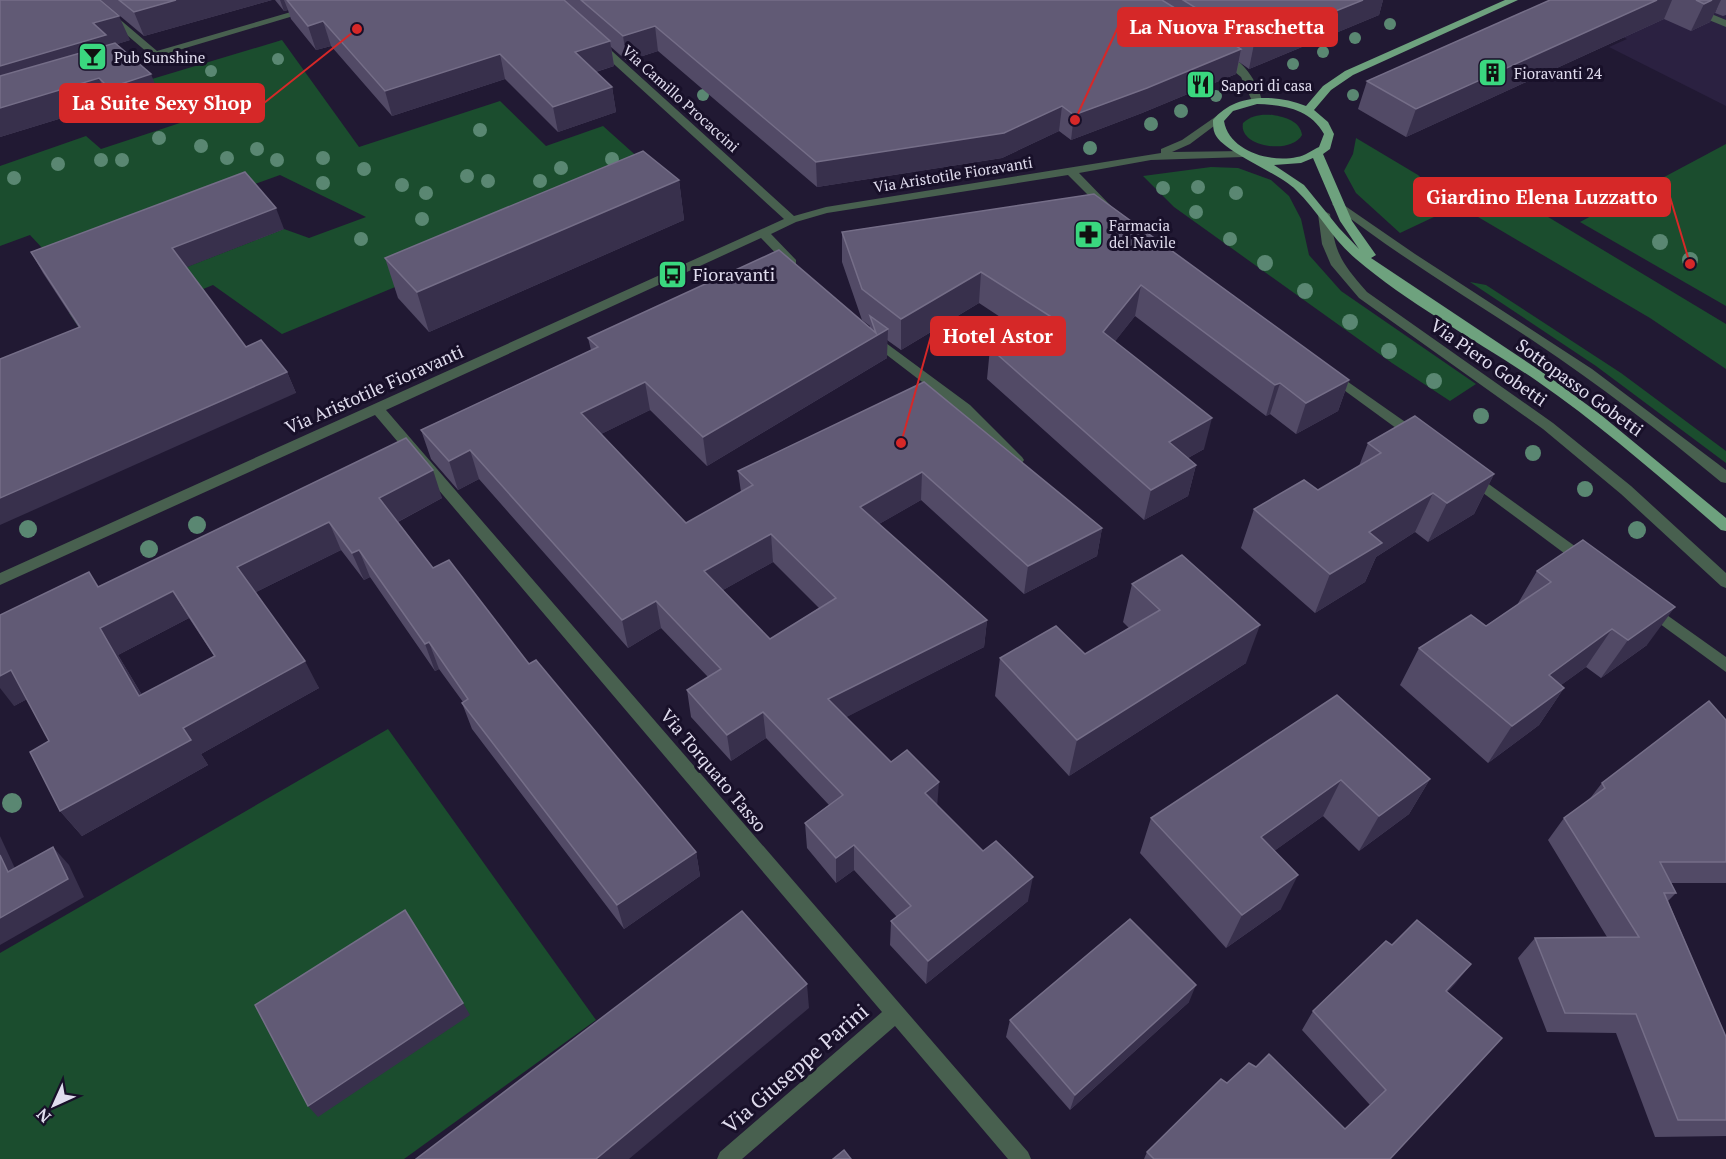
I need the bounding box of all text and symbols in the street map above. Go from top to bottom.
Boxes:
callout: La Nuova Fraschetta [1118,8,1337,46]
text: La Nuova Fraschetta [1129,13,1325,40]
street label: Via Camillo Procaccini [618,40,744,156]
bar icon: Pub Sunshine [77,41,109,73]
place label: Pub Sunshine [114,47,205,67]
building icon: Fioravanti 24 [1477,57,1509,89]
place label: Fioravanti 24 [1514,63,1602,83]
restaurant icon: Sapori di casa [1184,69,1216,101]
place label: Sapori di casa [1221,75,1313,95]
callout: La Suite Sexy Shop [60,84,264,122]
text: La Suite Sexy Shop [72,89,252,116]
street label: Via Aristotile Fioravanti [872,152,1034,196]
callout: Giardino Elena Luzzatto [1414,178,1670,216]
text: Giardino Elena Luzzatto [1426,183,1658,210]
place label: Farmacia del Navile [1109,215,1176,252]
pharmacy icon: Farmacia del Navile [1072,218,1104,250]
bus stop icon: Fioravanti [656,258,688,290]
place label: Fioravanti [693,262,775,286]
street label: Via Piero Gobetti [1426,313,1552,411]
callout: Hotel Astor [931,317,1065,355]
text: Hotel Astor [943,322,1053,349]
street label: Sottopasso Gobetti [1512,333,1648,441]
street label: Via Aristotile Fioravanti [281,339,467,439]
street label: Via Torquato Tasso [655,703,773,837]
street label: Via Giuseppe Parini [716,997,874,1139]
north arrow [24,1075,84,1135]
text: N [31,1104,55,1128]

